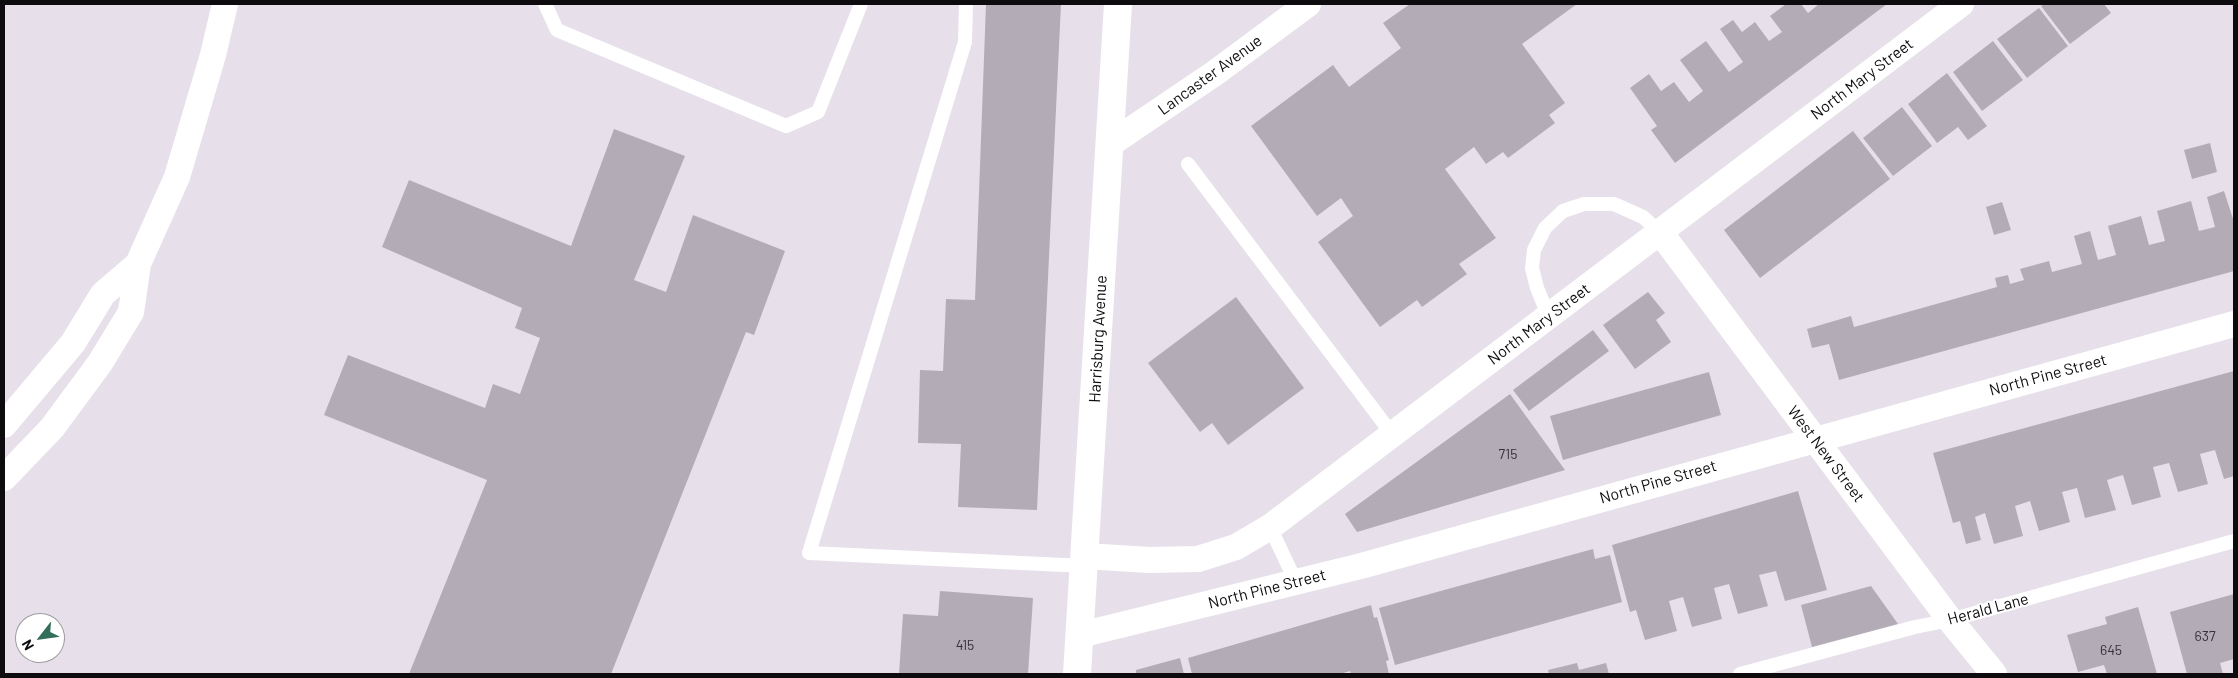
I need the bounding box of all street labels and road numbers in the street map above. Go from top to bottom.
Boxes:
street label: Lancaster Avenue [1154,31,1266,119]
street label: North Mary Street [1807,34,1917,124]
street label: Harrisburg Avenue [1085,275,1111,403]
street label: North Mary Street [1484,279,1594,369]
street label: North Pine Street [1987,350,2109,400]
street label: West New Street [1783,402,1869,506]
street label: North Pine Street [1597,456,1719,508]
street label: North Pine Street [1206,565,1328,613]
street label: Herald Lane [1945,589,2031,629]

